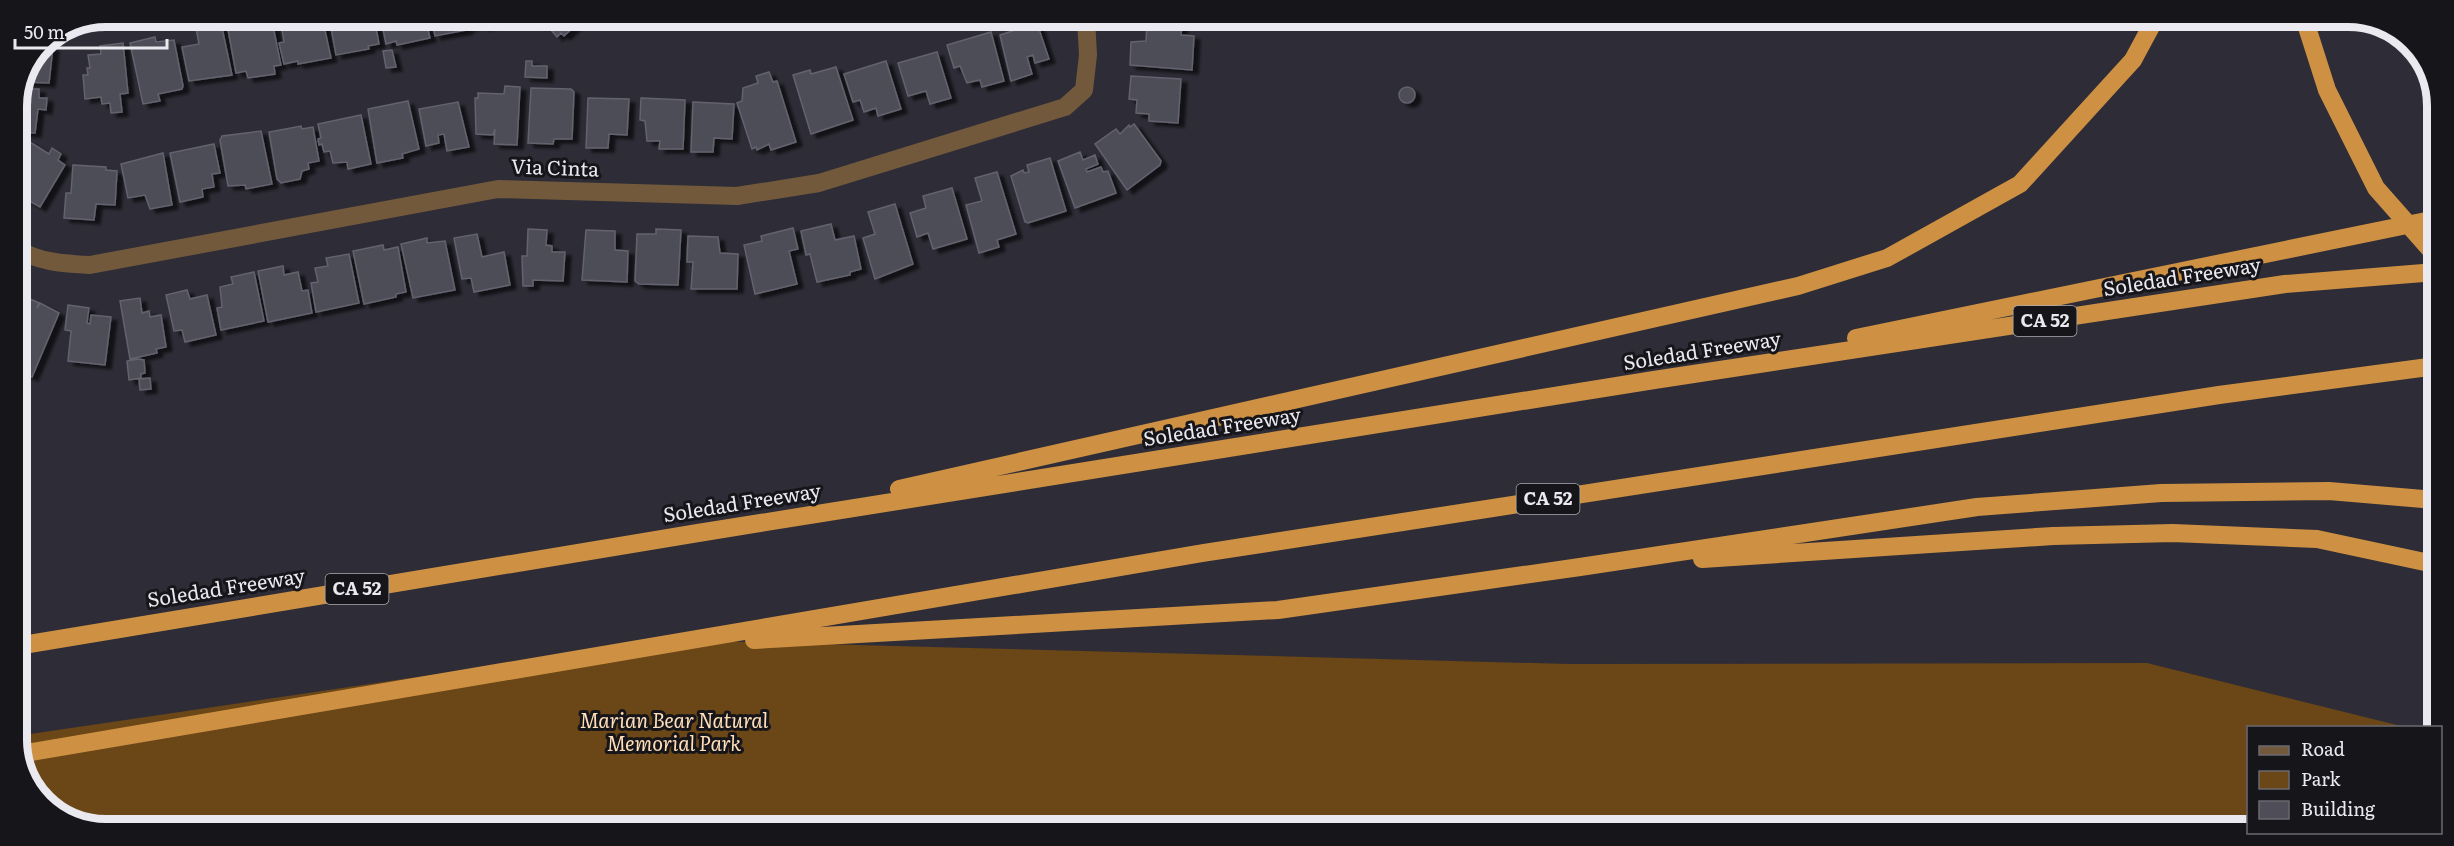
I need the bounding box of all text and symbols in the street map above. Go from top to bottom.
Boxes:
scale bar [15,12,166,50]
text: 50 m [24,18,65,45]
street label: Via Cinta [511,149,600,183]
street label: Soledad Freeway [2101,248,2263,302]
road number: CA 52 [2014,306,2076,336]
street label: Soledad Freeway [1621,322,1783,376]
street label: Soledad Freeway [1141,398,1303,452]
street label: Soledad Freeway [661,474,823,528]
road number: CA 52 [1516,484,1580,514]
street label: Soledad Freeway [145,559,307,613]
road number: CA 52 [326,574,388,604]
park label: Marian Bear Natural Memorial Park [580,704,769,757]
legend [2247,726,2442,834]
text: Road [2301,735,2345,762]
text: Park [2301,765,2342,792]
text: Building [2301,795,2376,822]

